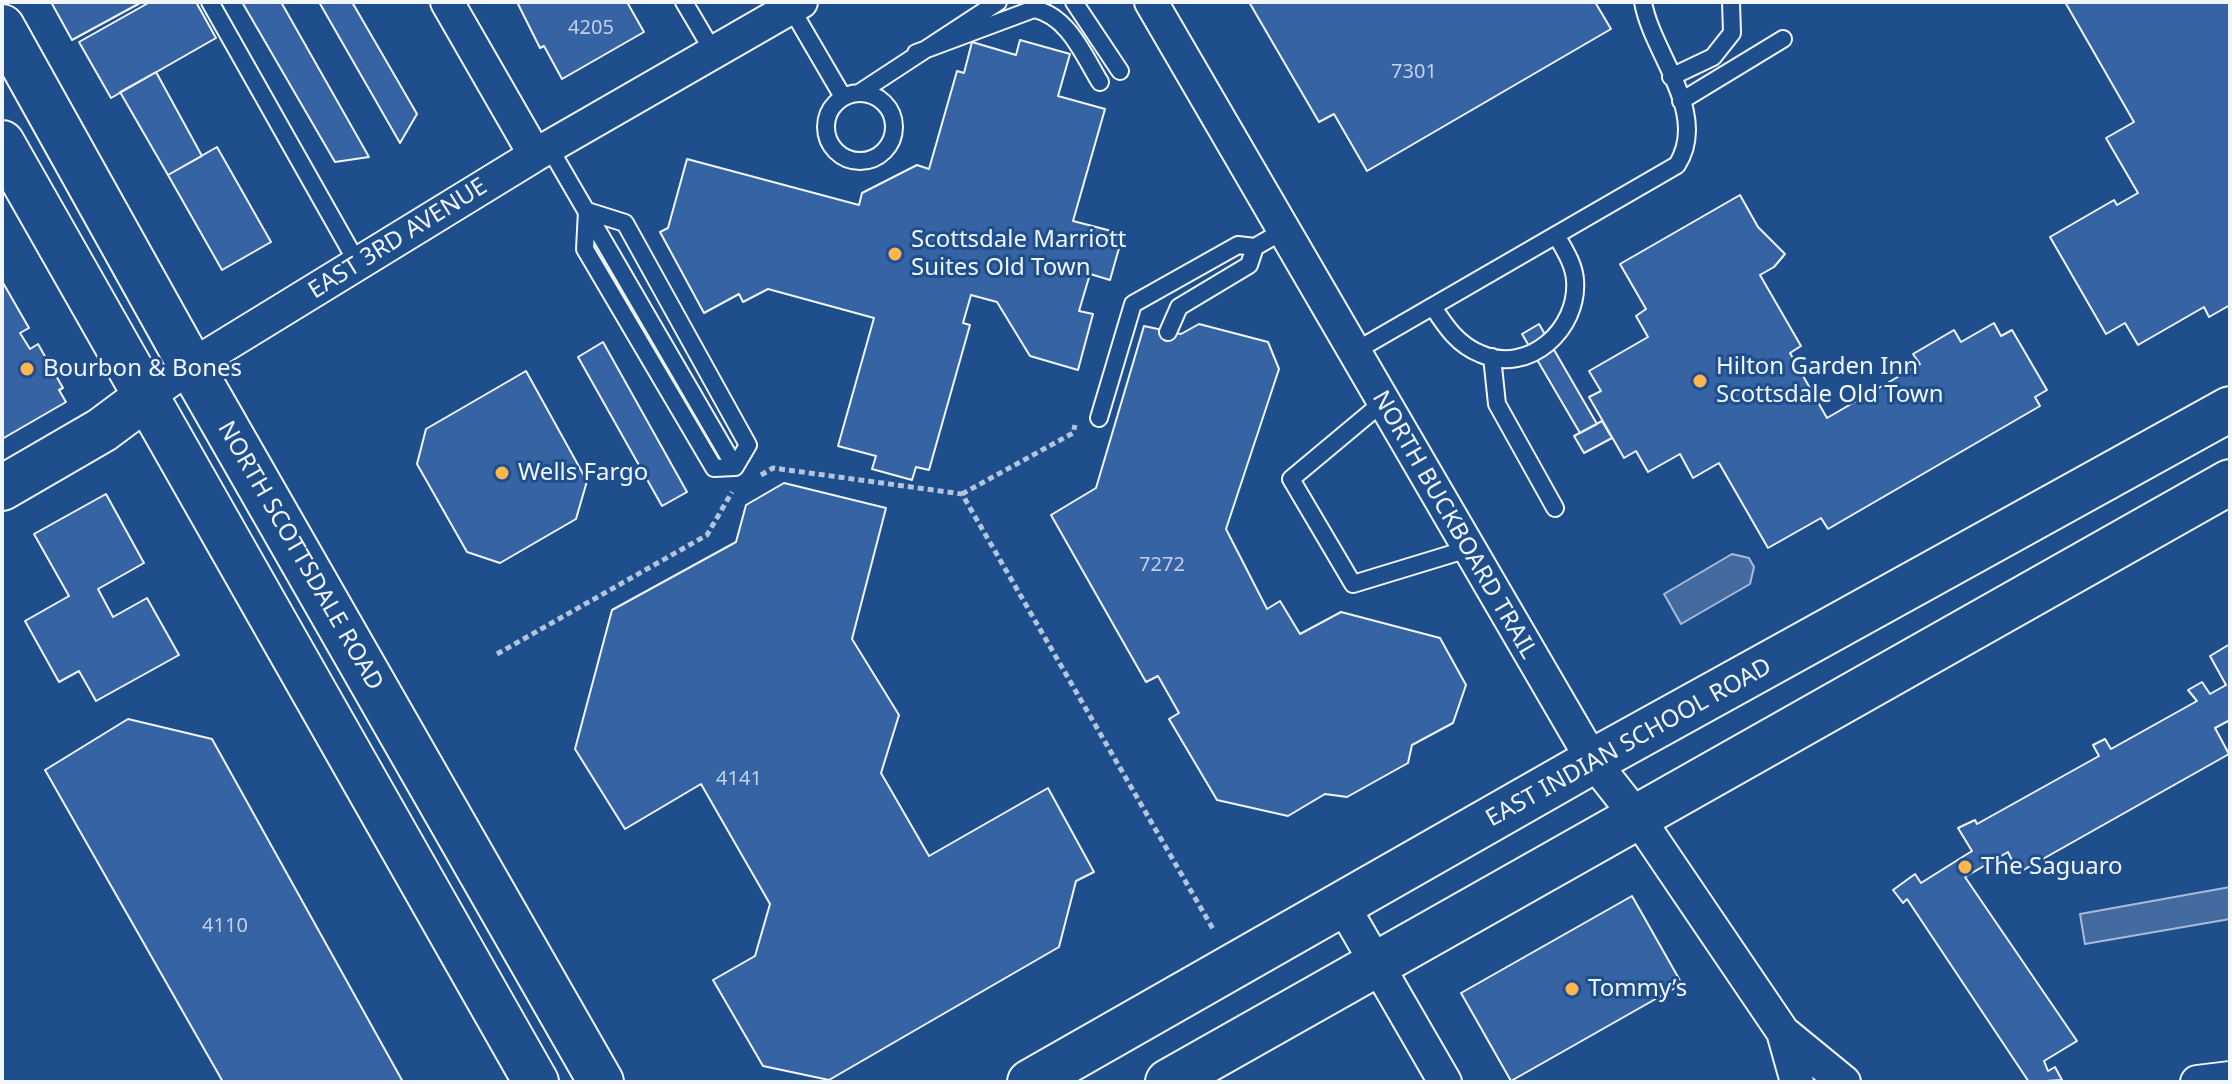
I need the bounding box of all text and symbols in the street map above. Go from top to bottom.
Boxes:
house number: 4205 [568,16,614,40]
house number: 7301 [1391,60,1437,84]
street label: EAST 3RD AVENUE [303,172,493,306]
place label: Scottsdale Marriott Suites Old Town [911,226,1126,282]
marker: Scottsdale Marriott Suites Old Town [886,245,904,263]
place label: Hilton Garden Inn Scottsdale Old Town [1716,353,1944,409]
place label: Bourbon & Bones [43,355,242,383]
marker: Bourbon & Bones [18,360,36,378]
marker: Hilton Garden Inn Scottsdale Old Town [1691,372,1709,390]
street label: NORTH BUCKBOARD TRAIL [1365,386,1543,664]
street label: NORTH SCOTTSDALE ROAD [211,416,389,696]
place label: Wells Fargo [518,459,648,487]
marker: Wells Fargo [493,464,511,482]
house number: 7272 [1139,553,1185,577]
street label: EAST INDIAN SCHOOL ROAD [1481,652,1777,834]
house number: 4141 [716,767,762,791]
place label: The Saguaro [1981,853,2123,881]
marker: The Saguaro [1956,858,1974,876]
house number: 4110 [202,914,248,938]
place label: Tommy’s [1588,975,1687,1003]
marker: Tommy’s [1563,980,1581,998]

